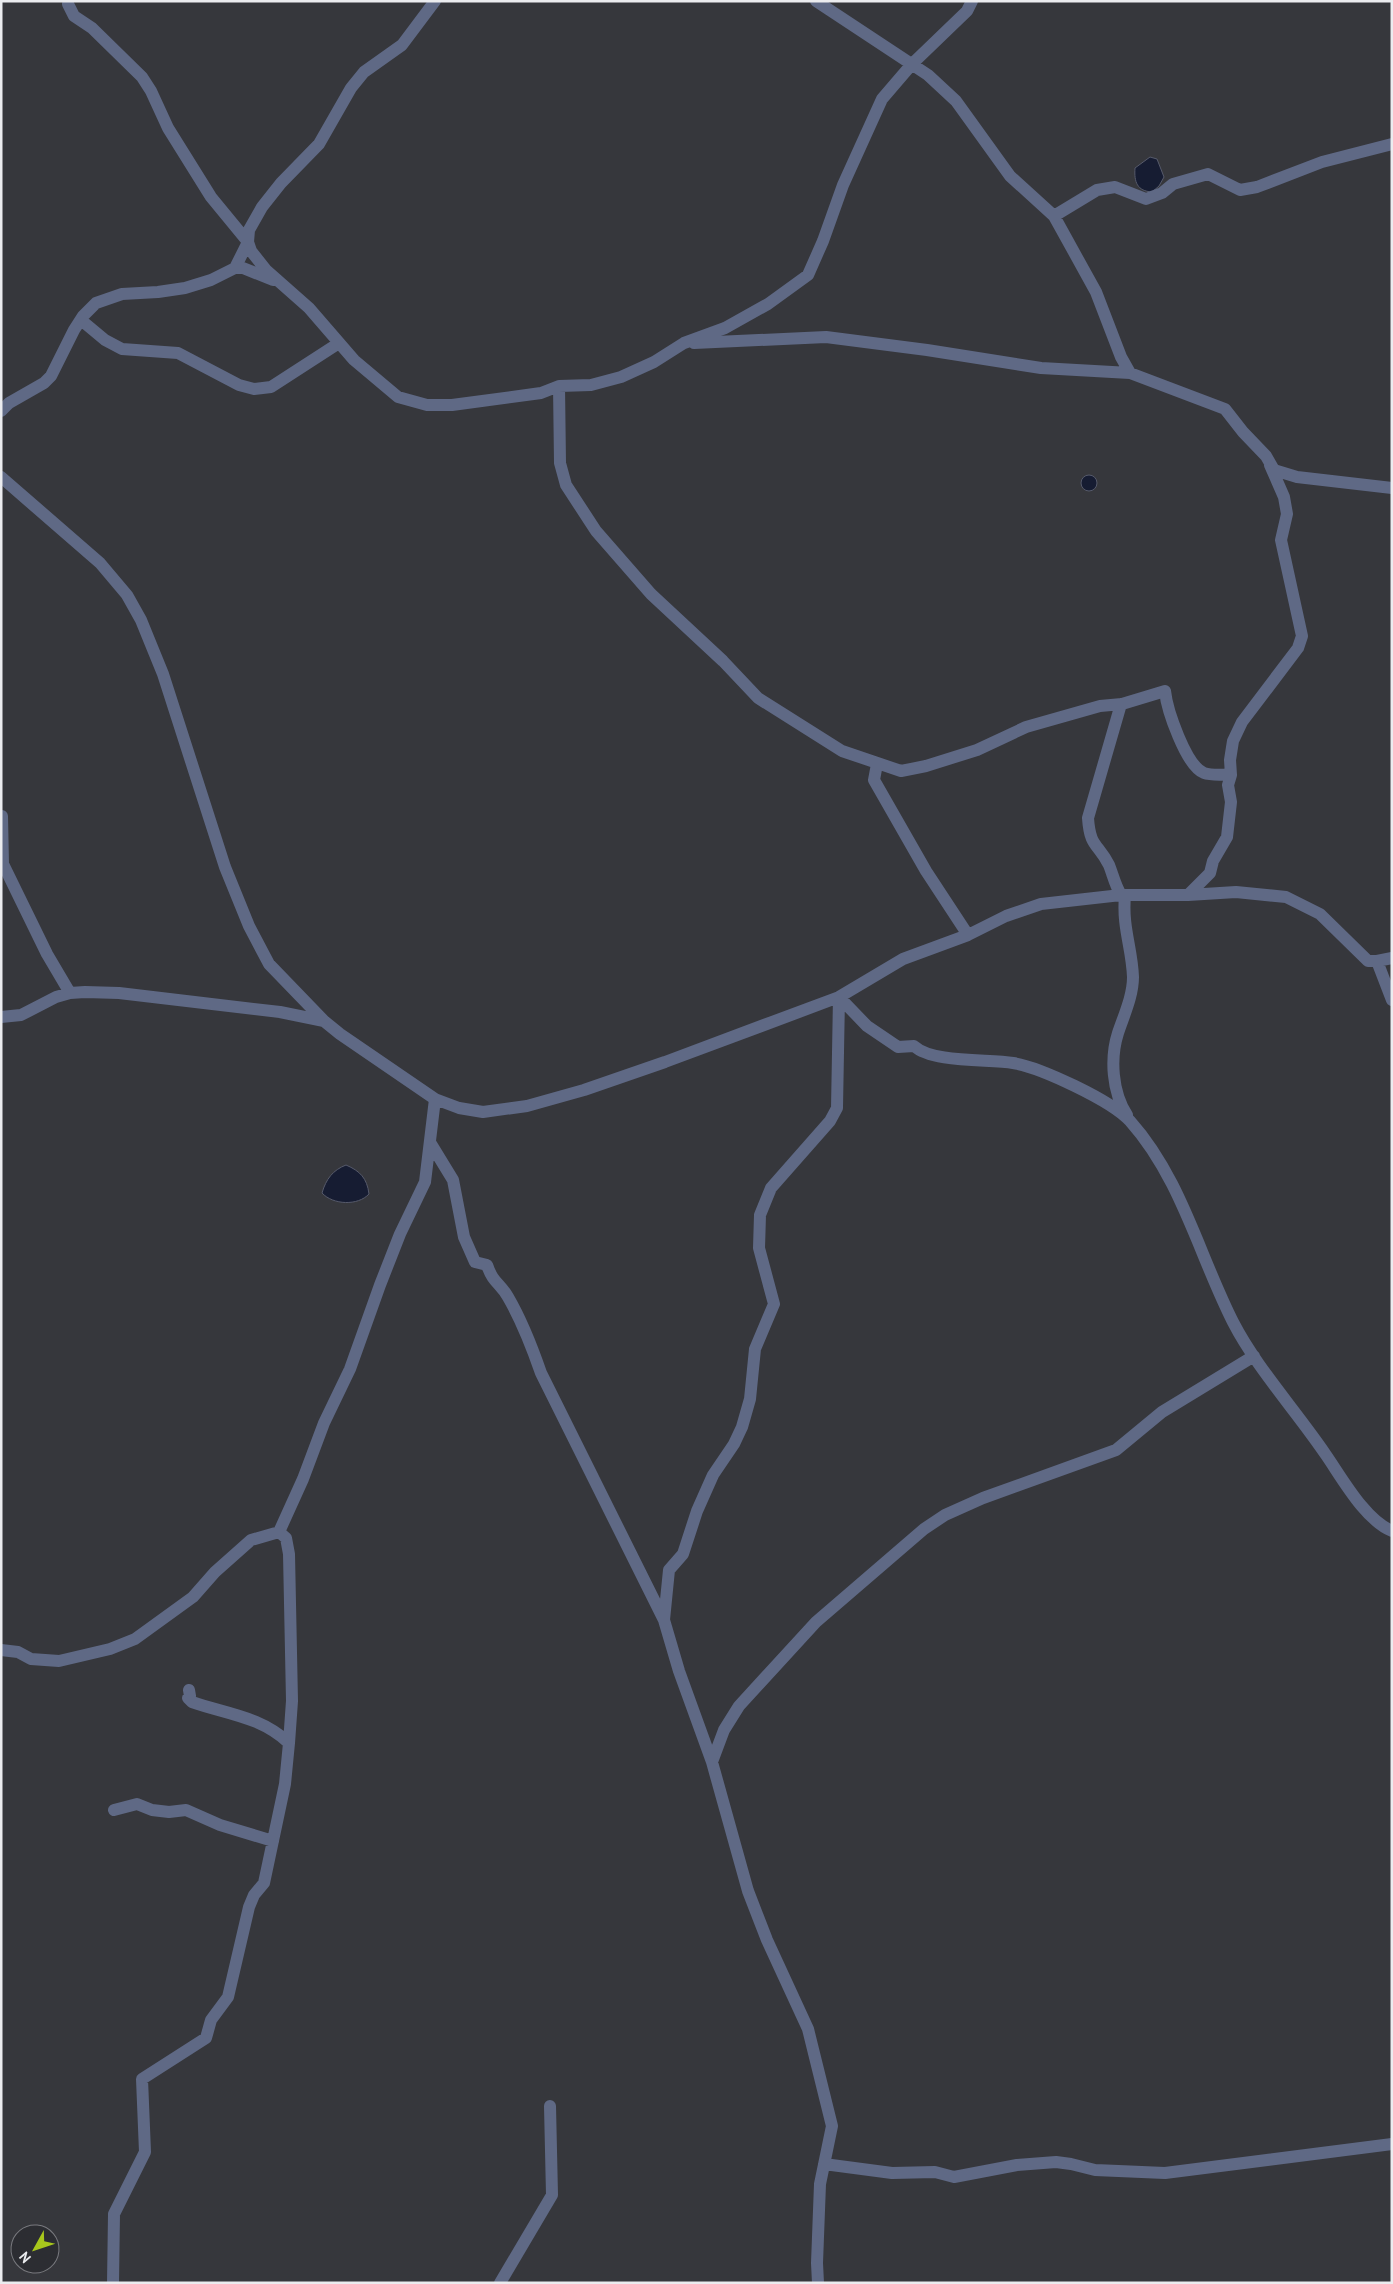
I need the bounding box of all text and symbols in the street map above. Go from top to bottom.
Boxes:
north arrow [10,2224,60,2274]
text: N [15,2248,35,2267]

